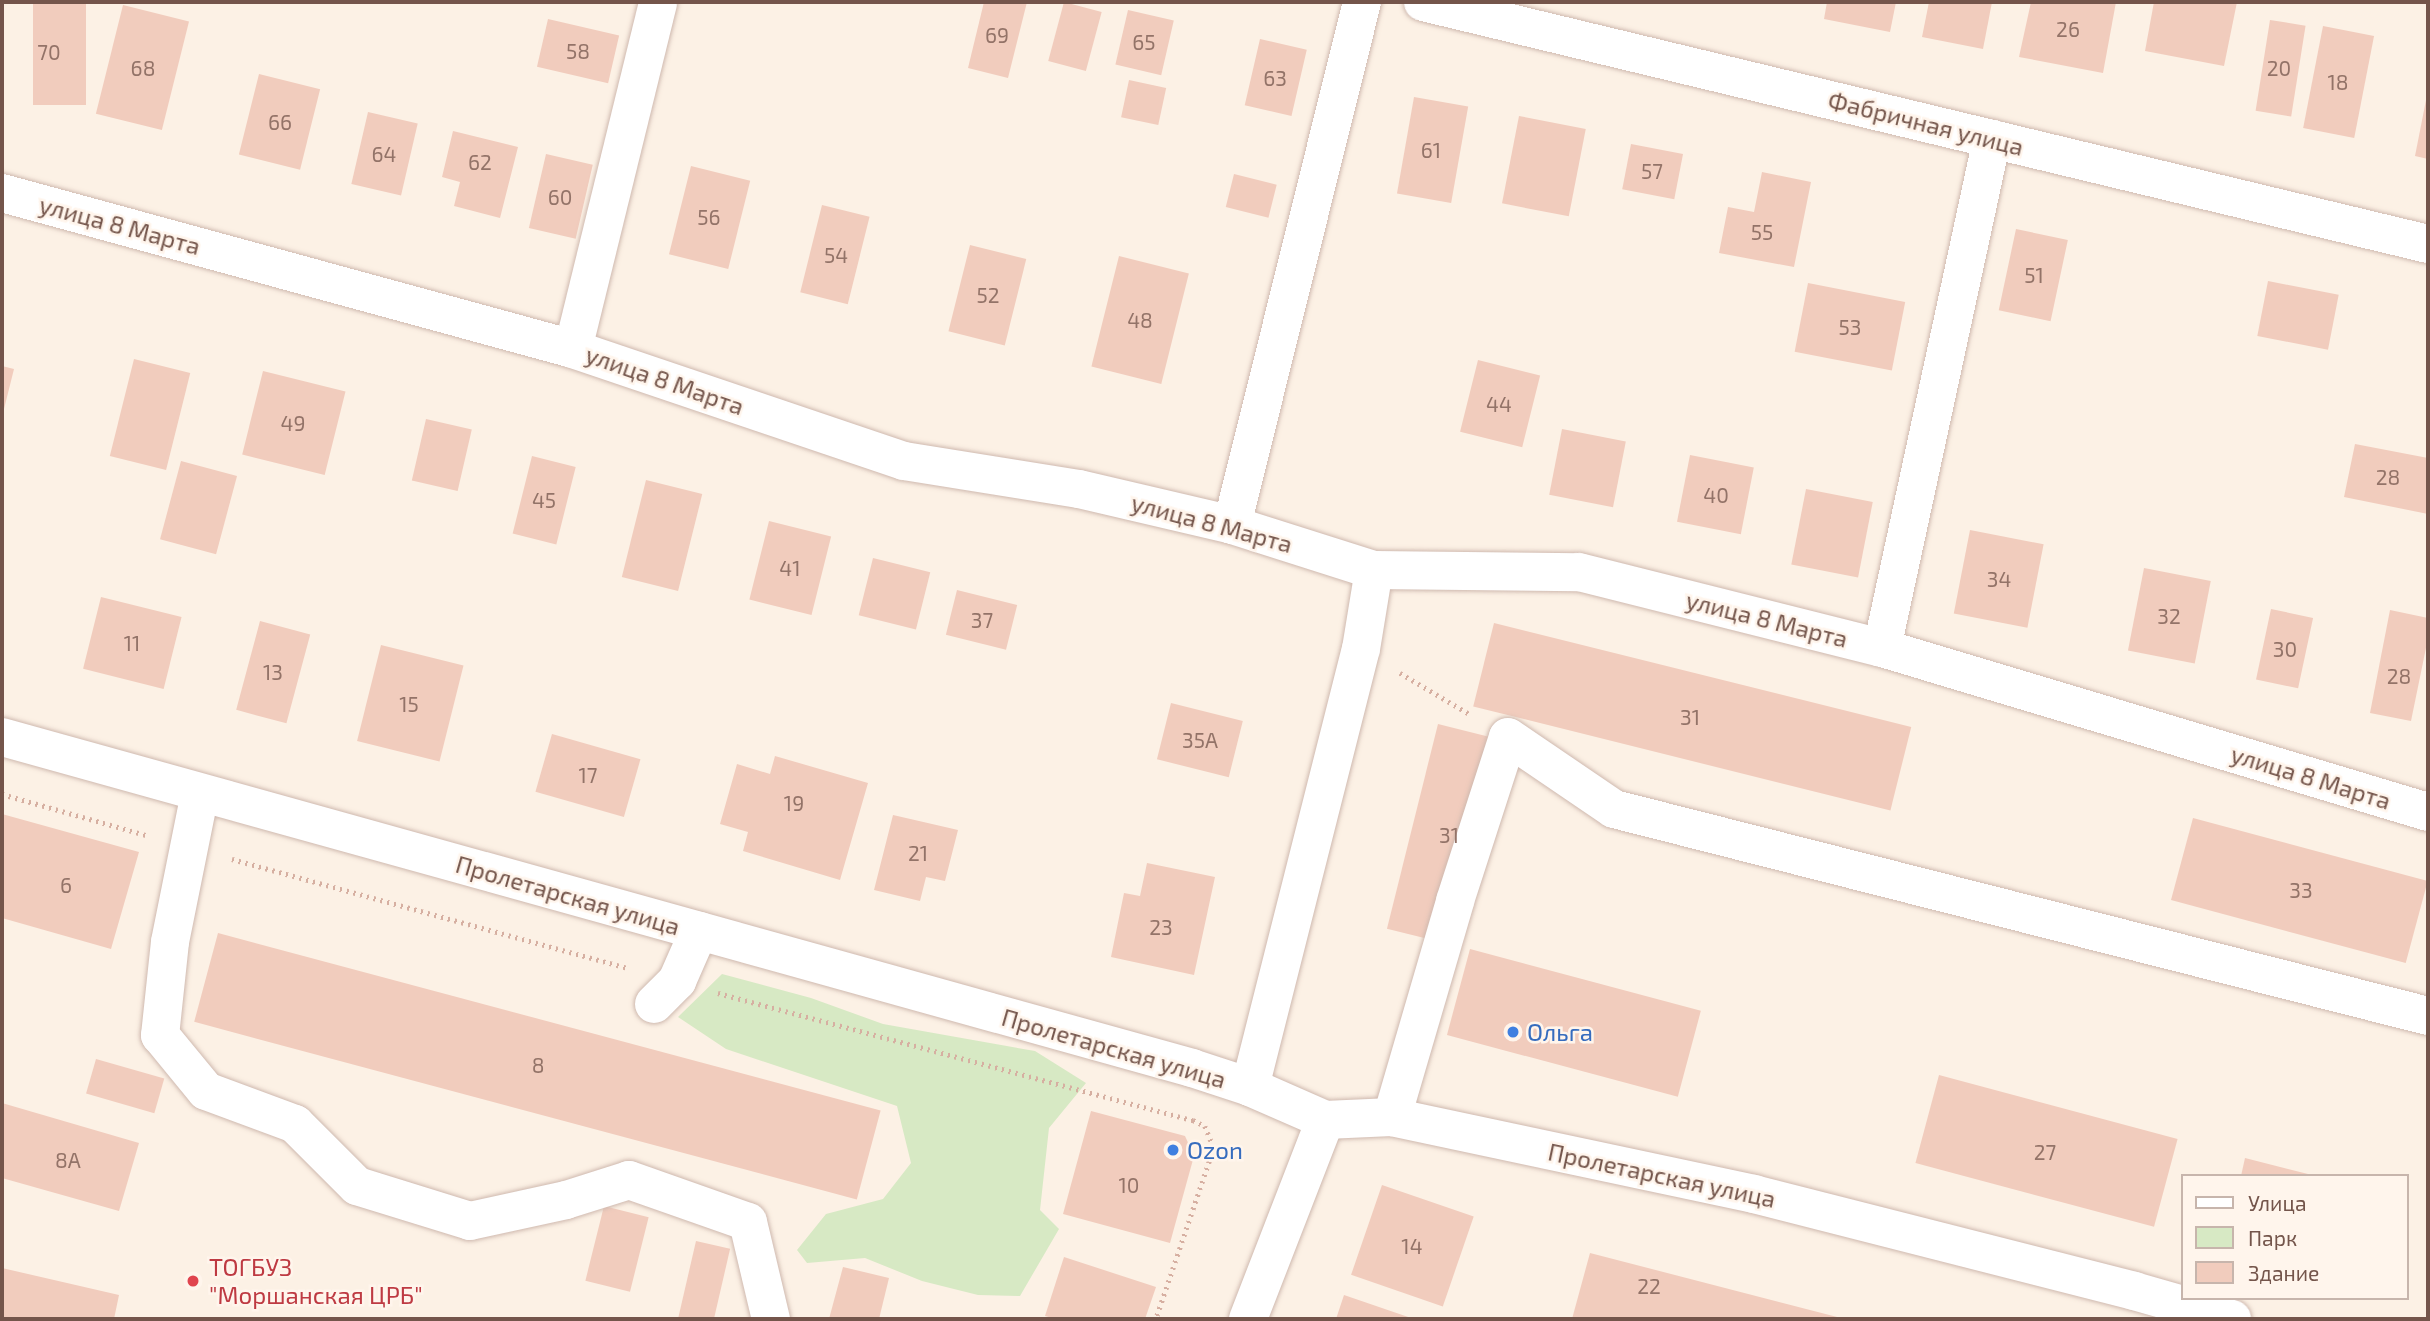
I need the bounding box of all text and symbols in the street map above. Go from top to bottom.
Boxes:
house number: 26 [2056,16,2080,42]
house number: 69 [985,22,1009,48]
house number: 65 [1132,29,1156,55]
house number: 58 [566,38,590,64]
house number: 70 [37,39,61,65]
house number: 68 [131,55,155,81]
house number: 20 [2267,55,2291,81]
house number: 63 [1263,65,1287,91]
house number: 18 [2327,69,2349,95]
street label: Фабричная улица [1825,85,2027,161]
house number: 66 [268,109,292,135]
house number: 61 [1421,137,1441,163]
house number: 64 [372,141,396,167]
house number: 62 [468,149,492,175]
house number: 57 [1641,158,1663,184]
house number: 60 [548,184,572,210]
street label: улица 8 Марта [36,190,204,260]
house number: 56 [697,204,721,230]
house number: 55 [1751,219,1773,245]
house number: 54 [824,242,848,268]
house number: 51 [2024,262,2044,288]
house number: 52 [976,282,1000,308]
house number: 48 [1127,307,1153,333]
house number: 53 [1839,314,1861,340]
street label: улица 8 Марта [582,339,748,421]
house number: 44 [1486,391,1512,417]
house number: 49 [281,410,305,436]
house number: 28 [2376,464,2400,490]
house number: 40 [1703,482,1729,508]
house number: 45 [532,487,556,513]
street label: улица 8 Марта [1128,488,1296,558]
house number: 41 [779,555,801,581]
house number: 34 [1987,566,2011,592]
street label: улица 8 Марта [1683,585,1851,653]
house number: 32 [2157,603,2181,629]
house number: 37 [971,607,993,633]
house number: 11 [124,630,140,656]
house number: 30 [2273,636,2297,662]
house number: 13 [263,659,283,685]
house number: 28 [2387,663,2411,689]
house number: 15 [399,691,419,717]
house number: 31 [1680,704,1700,730]
house number: 35А [1182,727,1218,753]
street label: улица 8 Марта [2228,739,2394,815]
house number: 17 [578,762,598,788]
house number: 19 [784,790,804,816]
house number: 31 [1439,822,1459,848]
house number: 21 [908,840,928,866]
street label: Пролетарская улица [453,849,683,941]
house number: 6 [60,872,72,898]
house number: 33 [2289,877,2313,903]
house number: 23 [1149,914,1173,940]
street label: Пролетарская улица [999,1002,1229,1094]
place label: Ольга [1527,1018,1593,1046]
marker: Ольга [1505,1024,1521,1040]
house number: 8 [532,1052,544,1078]
place label: Ozon [1187,1136,1243,1164]
street label: Пролетарская улица [1546,1137,1778,1213]
house number: 27 [2034,1139,2056,1165]
marker: Ozon [1165,1142,1181,1158]
house number: 8А [55,1147,81,1173]
house number: 10 [1118,1172,1140,1198]
legend [2182,1174,2409,1300]
text: Улица [2248,1190,2307,1215]
text: Парк [2248,1225,2297,1250]
house number: 14 [1401,1233,1423,1259]
place label: ТОГБУЗ "Моршанская ЦРБ" [209,1253,423,1309]
text: Здание [2248,1260,2319,1285]
marker: ТОГБУЗ "Моршанская ЦРБ" [183,1271,203,1291]
house number: 22 [1637,1273,1661,1299]

